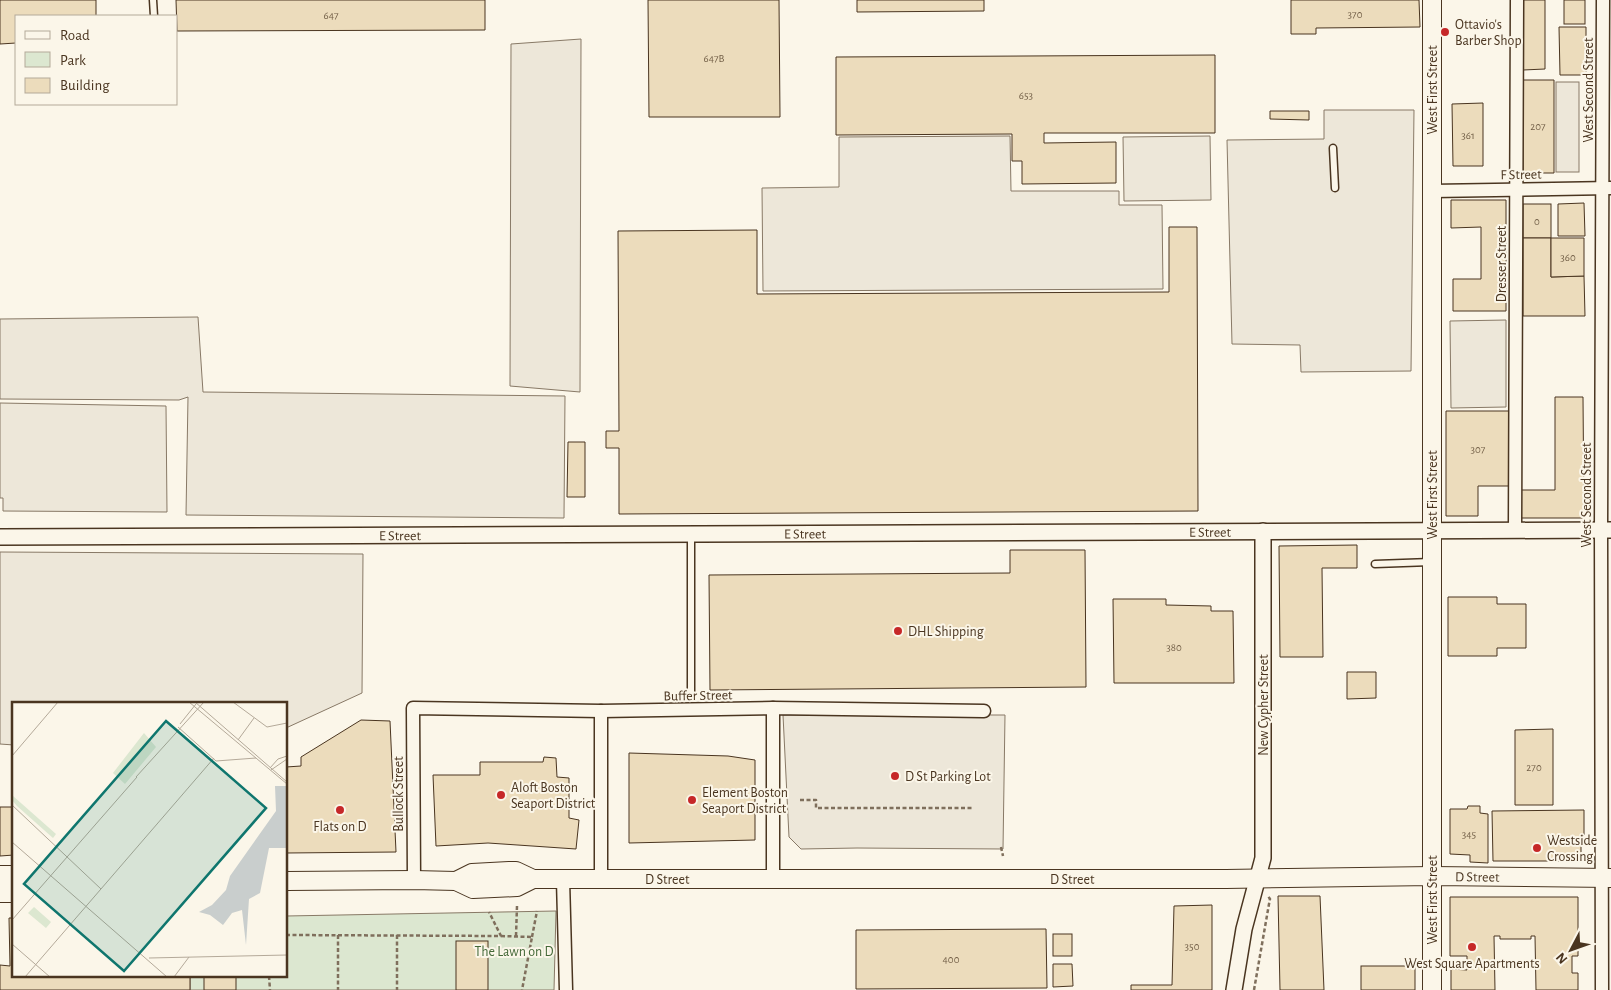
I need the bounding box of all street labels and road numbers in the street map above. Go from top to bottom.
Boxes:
street label: West Second Street [1582,37,1596,142]
street label: West First Street [1426,45,1440,135]
street label: F Street [1500,168,1542,182]
street label: Dresser Street [1495,225,1509,302]
street label: West Second Street [1580,442,1594,547]
street label: West First Street [1426,450,1440,540]
street label: E Street [1189,526,1232,540]
street label: E Street [784,527,827,542]
street label: E Street [379,529,422,543]
street label: New Cypher Street [1257,654,1271,756]
street label: Buffer Street [663,688,733,704]
street label: Bullock Street [392,756,406,832]
street label: West First Street [1426,855,1440,945]
street label: D Street [1455,870,1500,885]
street label: D Street [645,873,690,887]
street label: D Street [1050,873,1095,887]

